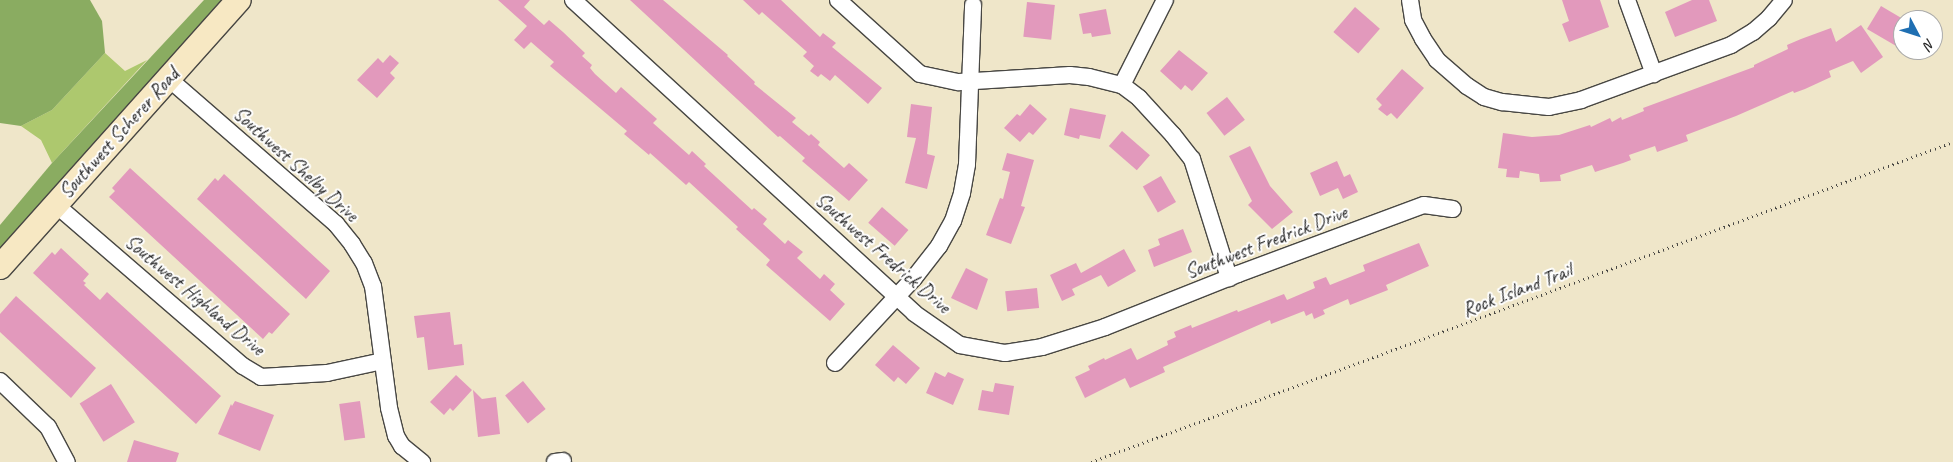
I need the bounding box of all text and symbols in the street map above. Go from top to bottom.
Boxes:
north arrow [1893,10,1943,60]
text: N [1920,36,1938,53]
street label: Southwest Scherer Road [55,63,183,203]
street label: Southwest Shelby Drive [228,101,364,227]
street label: Southwest Fredrick Drive [810,188,956,318]
street label: Southwest Fredrick Drive [1182,200,1350,284]
street label: Southwest Highland Drive [120,229,270,361]
street label: Rock Island Trail [1459,258,1575,322]

